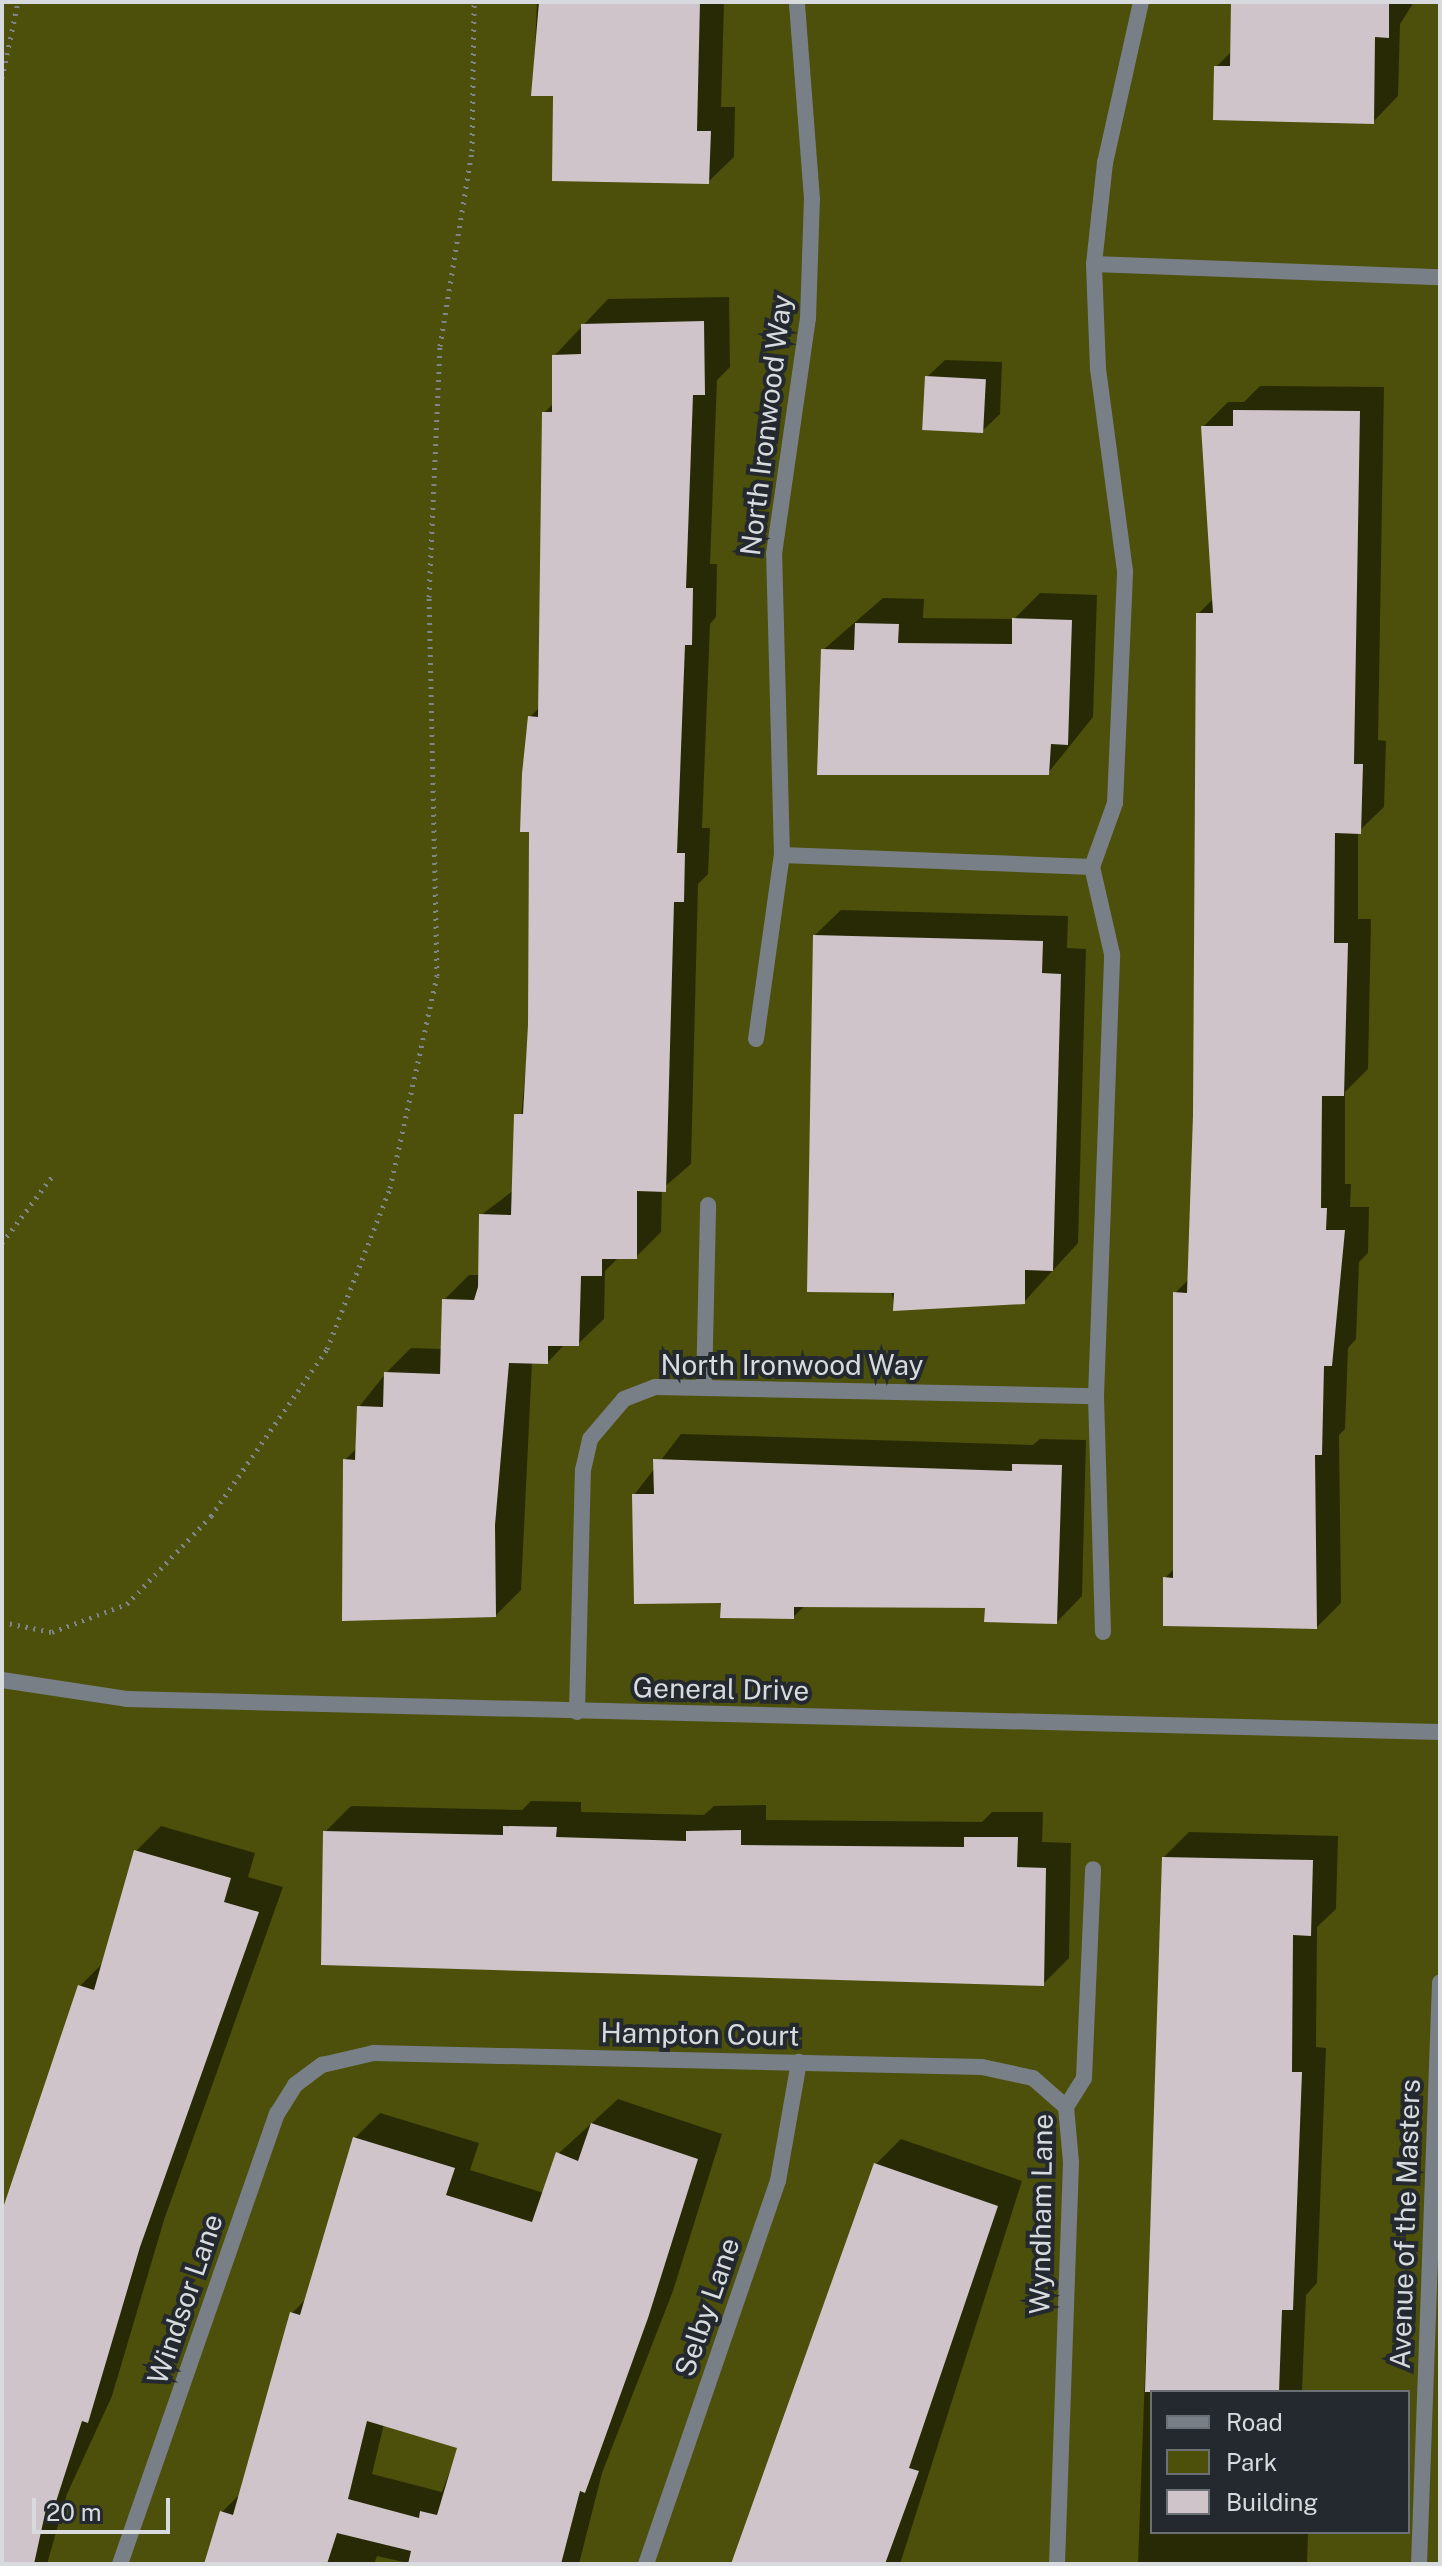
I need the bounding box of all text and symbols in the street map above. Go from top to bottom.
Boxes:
street label: North Ironwood Way [733,292,799,558]
street label: North Ironwood Way [660,1348,924,1382]
street label: General Drive [632,1671,810,1707]
street label: Hampton Court [600,2015,800,2053]
street label: Avenue of the Masters [1383,2078,1427,2370]
street label: Wyndham Lane [1022,2113,1060,2315]
street label: Windsor Lane [140,2210,230,2388]
street label: Selby Lane [668,2233,746,2381]
legend [1150,2390,1410,2534]
text: Road [1226,2408,1283,2436]
text: Park [1226,2448,1277,2476]
scale bar [36,2482,174,2532]
text: Building [1226,2488,1318,2516]
text: 20 m [46,2498,102,2526]

